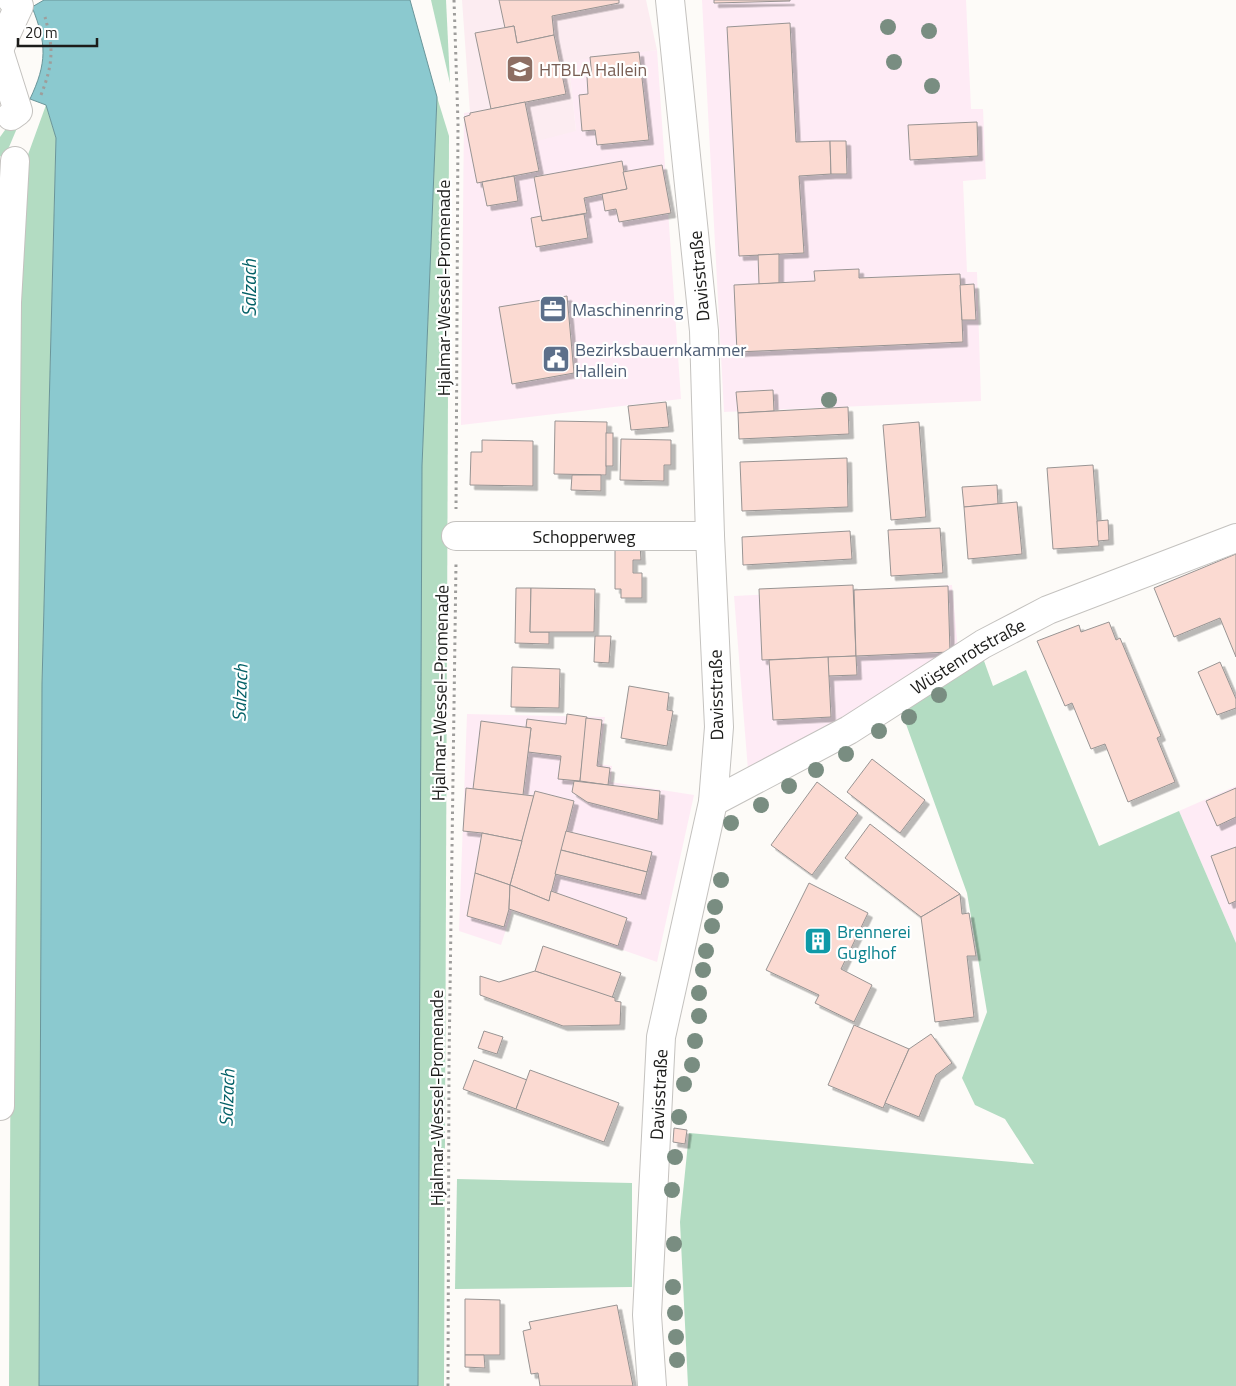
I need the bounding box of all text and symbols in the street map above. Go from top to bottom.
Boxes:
scale bar [18,15,96,47]
text: 20 m [25,21,58,44]
school or university icon: HTBLA Hallein [505,54,535,84]
place label: HTBLA Hallein [539,56,647,83]
street label: Hjalmar-Wessel-Promenade [430,180,457,396]
street label: Davisstraße [682,230,716,322]
water label: Salzach [234,259,263,317]
office icon: Maschinenring [538,294,568,324]
place label: Maschinenring [572,296,683,323]
place label: Bezirksbauernkammer Hallein [575,336,747,384]
public building icon: Bezirksbauernkammer Hallein [541,344,571,374]
street label: Schopperweg [532,523,636,550]
street label: Hjalmar-Wessel-Promenade [425,585,455,801]
street label: Wüstenrotstraße [905,611,1030,701]
street label: Davisstraße [702,649,730,741]
water label: Salzach [224,663,255,722]
place label: Brennerei Guglhof [837,918,911,966]
building icon: Brennerei Guglhof [803,926,833,956]
street label: Hjalmar-Wessel-Promenade [423,990,450,1206]
street label: Davisstraße [642,1048,674,1141]
water label: Salzach [211,1068,242,1127]

